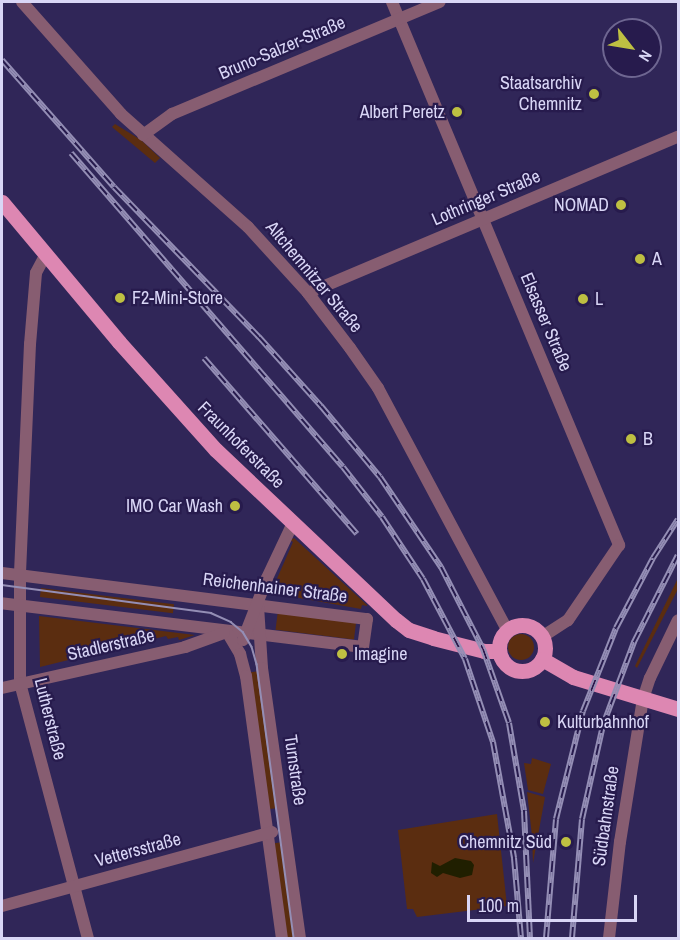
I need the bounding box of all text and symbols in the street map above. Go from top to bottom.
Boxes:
street label: Bruno-Salzer-Straße [215,12,349,84]
north arrow [602,18,662,78]
text: N [634,47,658,66]
place label: Staatsarchiv Chemnitz [500,73,582,116]
marker: Staatsarchiv Chemnitz [587,87,601,101]
place label: Albert Peretz [360,101,445,123]
marker: Albert Peretz [450,105,464,119]
street label: Lothringer Straße [429,165,543,231]
place label: NOMAD [554,194,609,216]
marker: NOMAD [614,198,628,212]
street label: Altchemnitzer Straße [261,217,367,337]
place label: A [652,248,662,270]
marker: A [633,252,647,266]
street label: Elsasser Straße [516,269,576,375]
place label: F2-Mini-Store [132,287,223,309]
place label: L [595,288,603,310]
marker: F2-Mini-Store [113,291,127,305]
marker: L [576,292,590,306]
street label: Fraunhoferstraße [193,397,289,493]
place label: B [643,428,653,450]
marker: B [624,432,638,446]
place label: IMO Car Wash [126,495,223,517]
marker: IMO Car Wash [228,499,242,513]
street label: Reichenhainer Straße [202,568,348,608]
street label: Stadlerstraße [65,625,157,665]
place label: Imagine [354,643,407,665]
marker: Imagine [335,647,349,661]
street label: Lutherstraße [29,676,71,762]
place label: Kulturbahnhof [557,711,649,733]
marker: Kulturbahnhof [538,715,552,729]
street label: Turnstraße [279,733,311,807]
street label: Südbahnstraße [588,765,624,867]
street label: Vettersstraße [93,828,183,872]
place label: Chemnitz Süd [458,831,552,853]
marker: Chemnitz Süd [557,833,575,851]
scale bar [470,883,640,921]
text: 100 m [478,893,519,918]

